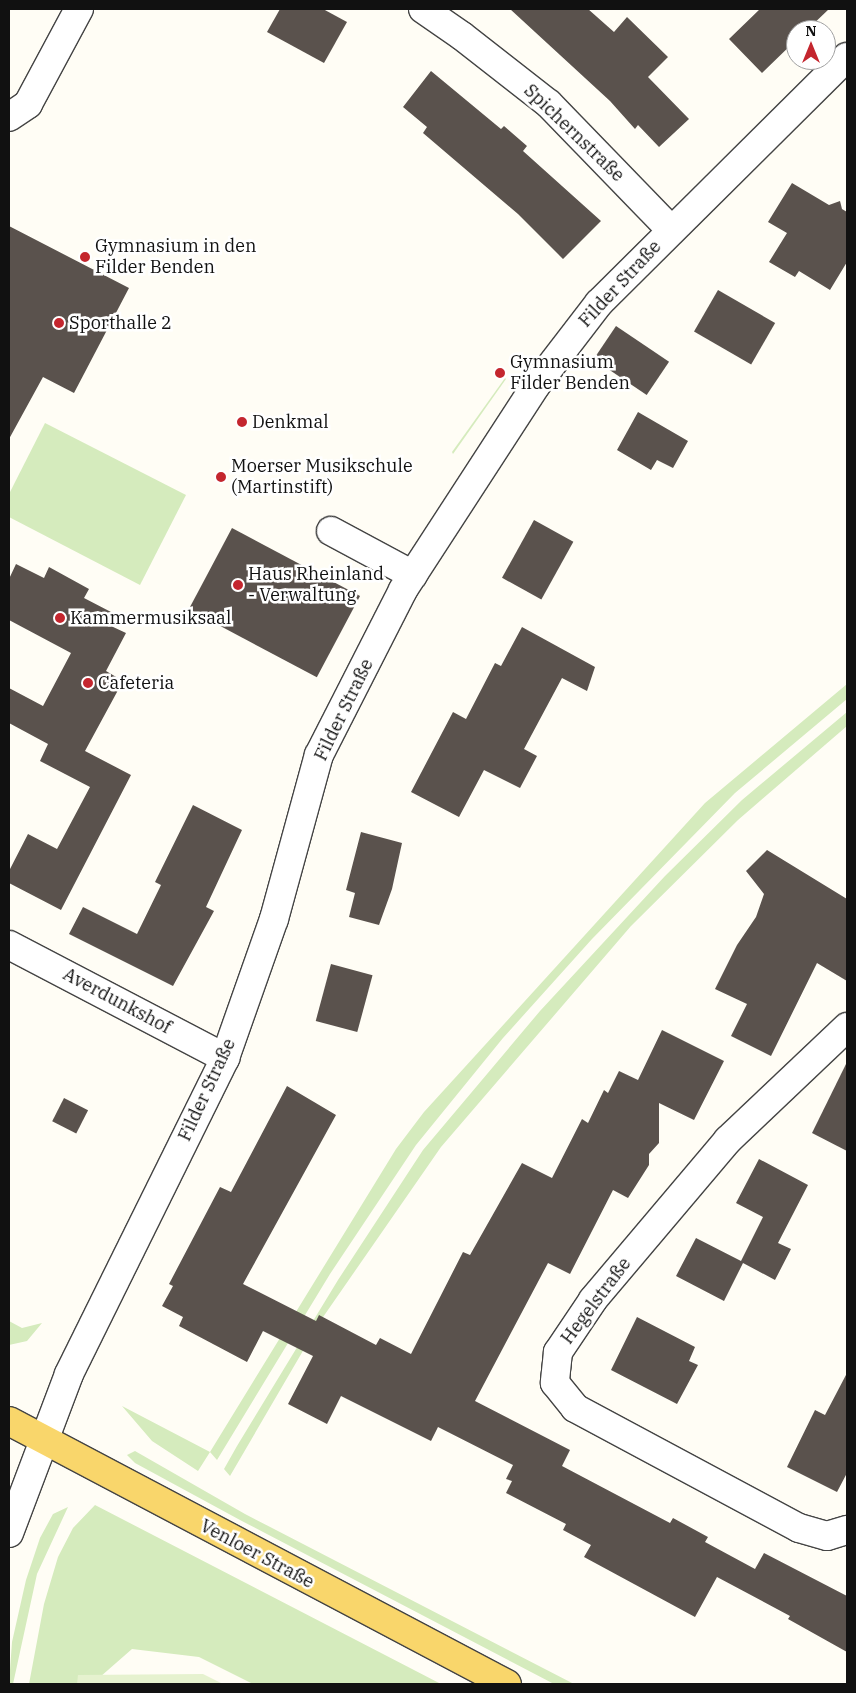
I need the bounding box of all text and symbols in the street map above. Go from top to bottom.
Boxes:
north arrow [786,20,836,70]
text: N [805,22,817,40]
street label: Spichernstraße [519,80,629,186]
place label: Gymnasium in den Filder Benden [95,236,256,278]
street label: Filder Straße [574,236,666,332]
marker: Gymnasium in den Filder Benden [79,251,91,263]
place label: Sporthalle 2 [69,312,172,334]
marker: Sporthalle 2 [53,317,65,329]
place label: Gymnasium Filder Benden [510,352,630,394]
marker: Gymnasium Filder Benden [494,367,506,379]
place label: Denkmal [252,411,329,433]
marker: Denkmal [236,416,248,428]
place label: Moerser Musikschule (Martinstift) [231,456,413,498]
marker: Moerser Musikschule (Martinstift) [215,471,227,483]
place label: Haus Rheinland - Verwaltung [248,564,384,606]
marker: Haus Rheinland - Verwaltung [232,579,244,591]
place label: Kammermusiksaal [70,607,231,629]
marker: Kammermusiksaal [54,612,66,624]
street label: Filder Straße [310,656,378,764]
place label: Cafeteria [98,672,174,694]
marker: Cafeteria [82,677,94,689]
street label: Averdunkshof [59,963,175,1039]
street label: Filder Straße [174,1035,240,1145]
street label: Hegelstraße [557,1254,635,1348]
street label: Venloer Straße [196,1515,318,1593]

